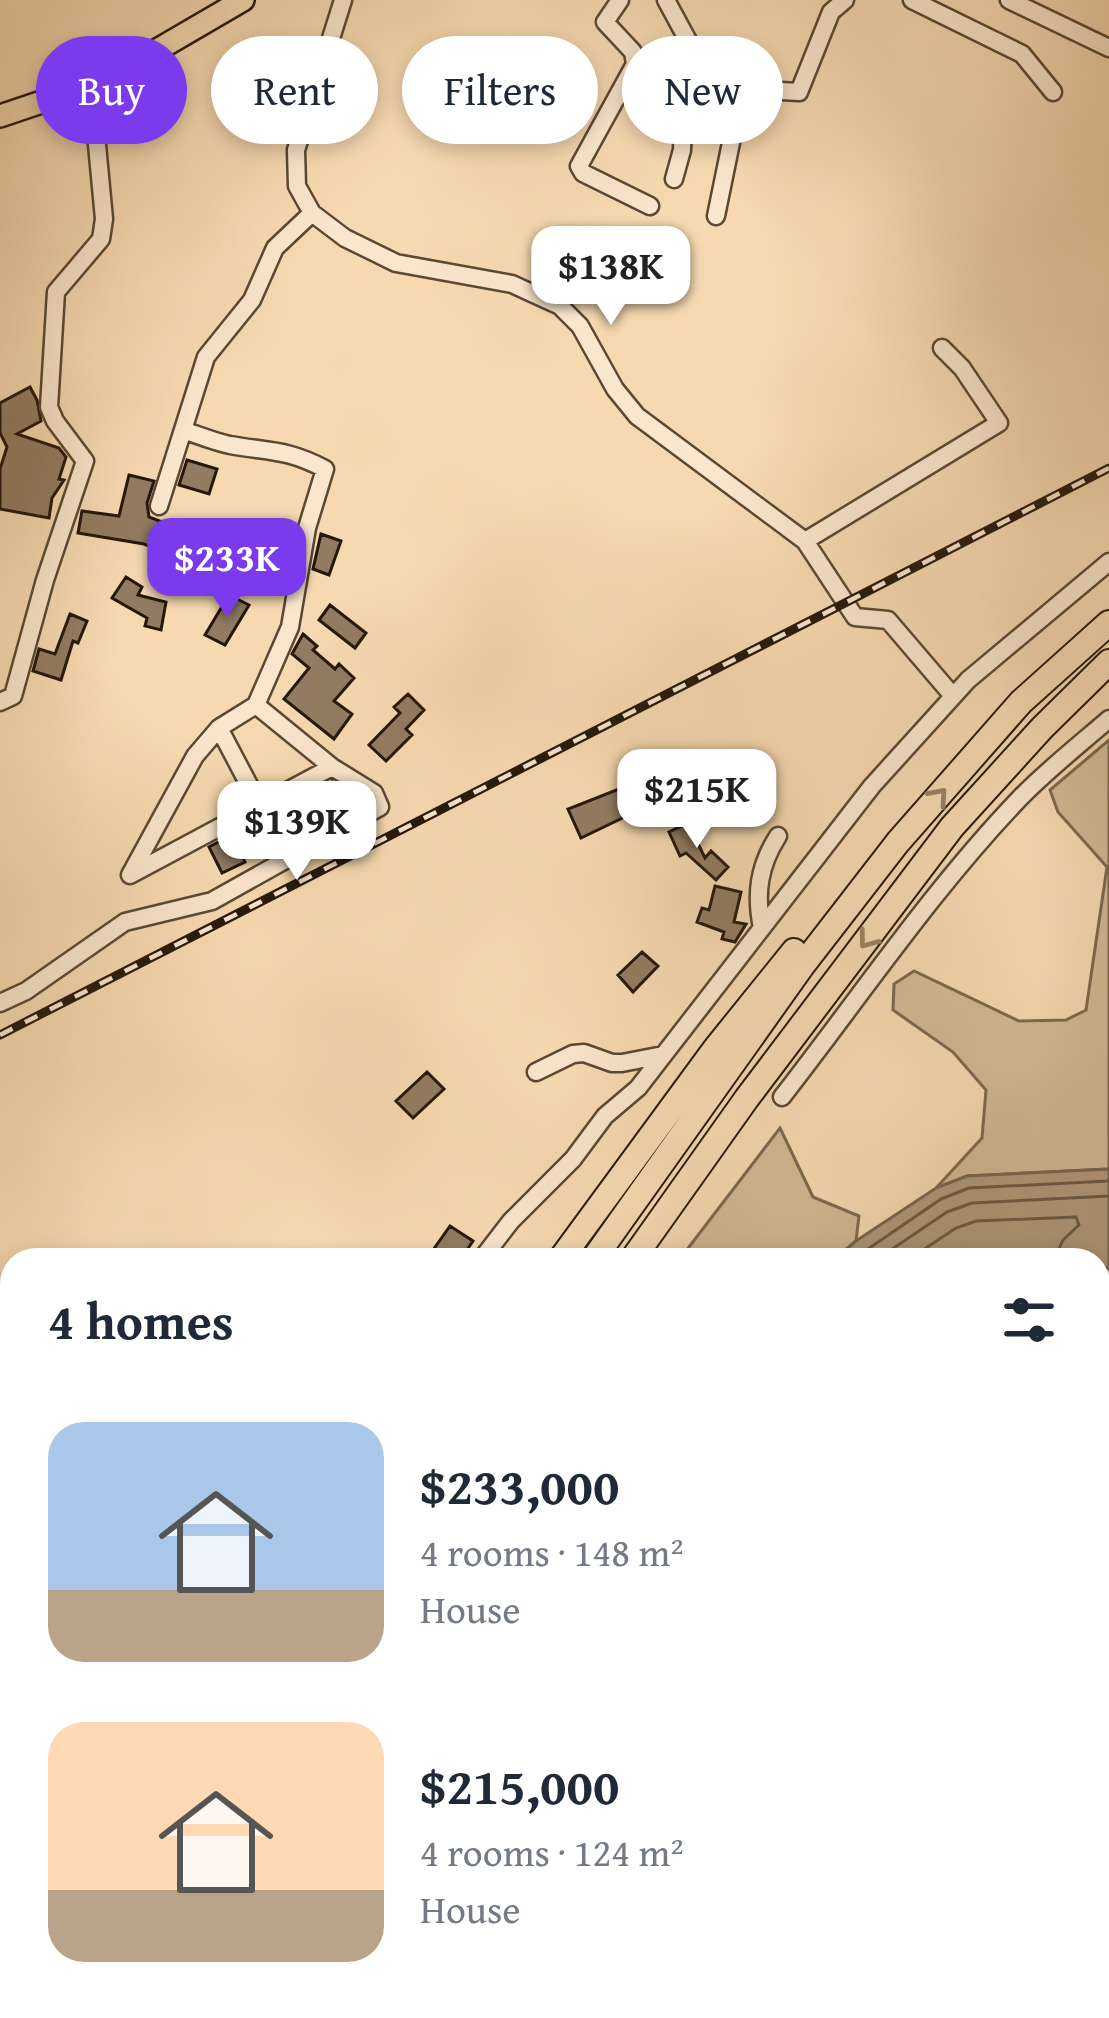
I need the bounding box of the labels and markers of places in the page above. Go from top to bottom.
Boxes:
pin: $138K [527,226,695,328]
pin: $233K [143,518,311,620]
pin: $215K [613,749,781,851]
pin: $139K [213,781,381,883]

